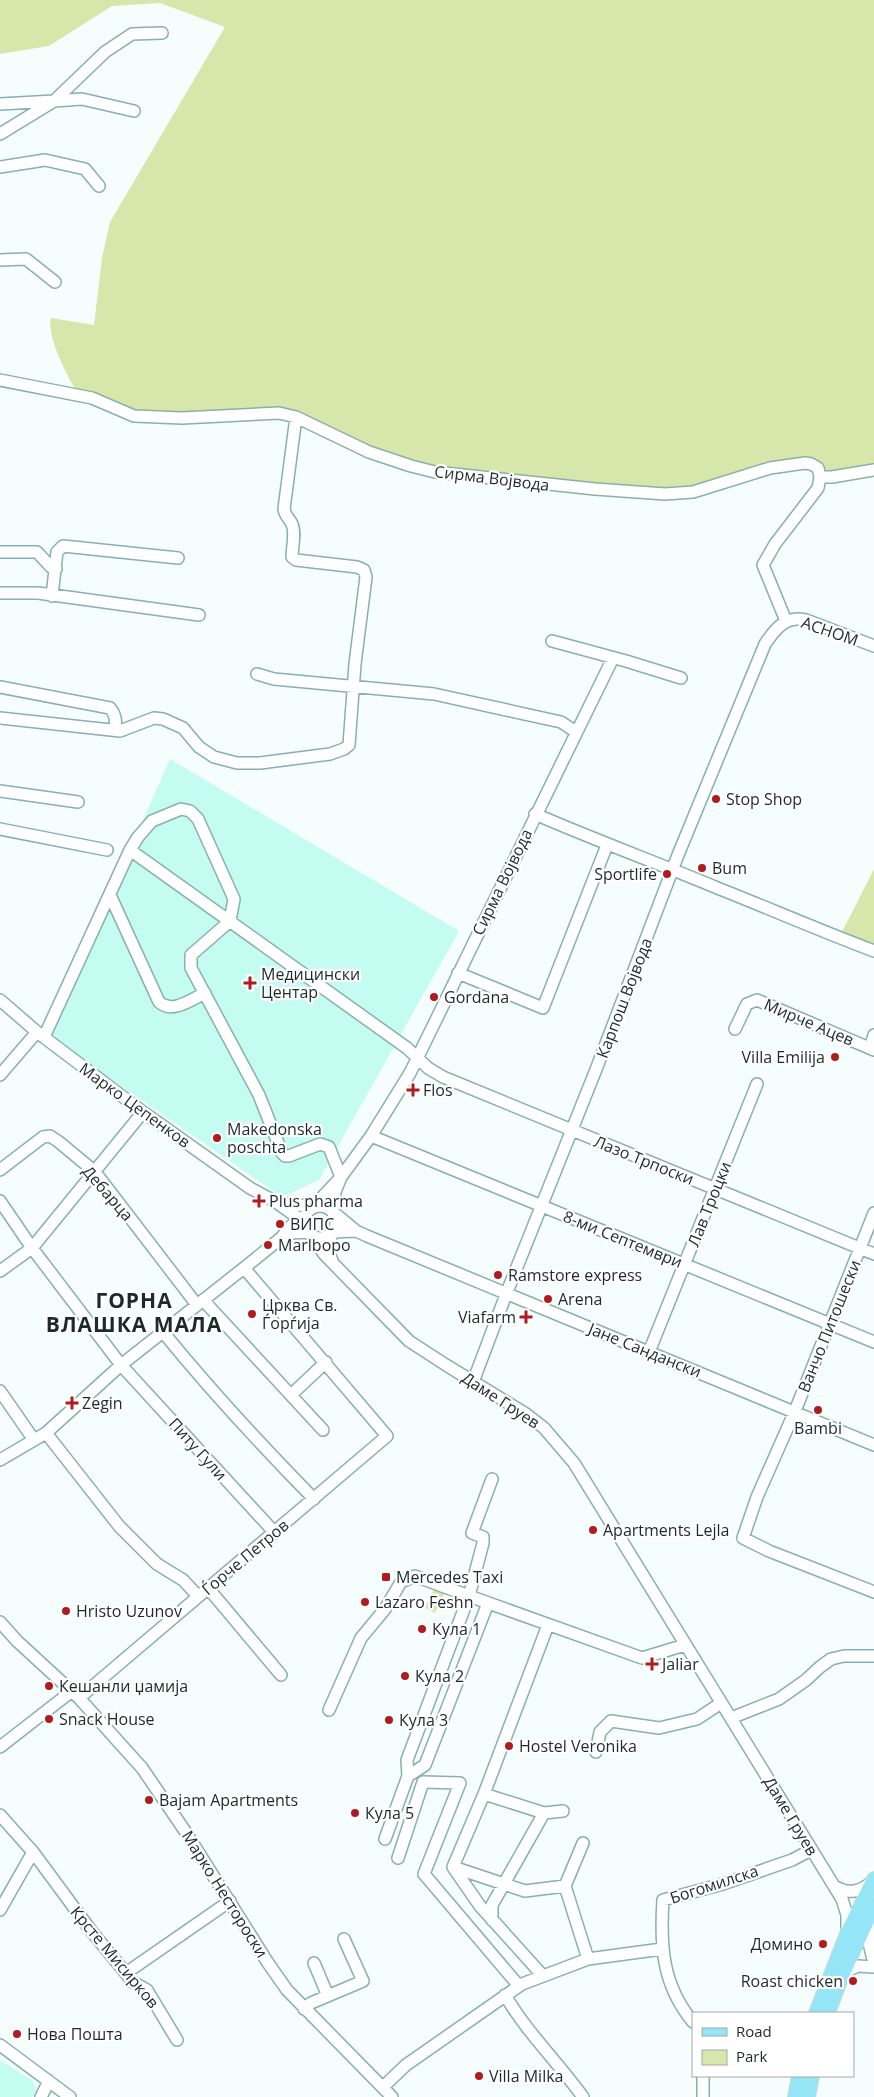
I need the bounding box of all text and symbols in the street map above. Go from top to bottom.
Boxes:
street label: Сирма Војвода [433,460,551,496]
street label: АСНОМ [799,611,861,651]
place label: Stop Shop [726,788,802,810]
marker: Stop Shop [710,793,722,805]
street label: Сирма Војвода [467,825,537,939]
place label: Bum [712,857,747,879]
marker: Bum [696,862,708,874]
place label: Sportlife [594,863,657,885]
marker: Sportlife [661,868,673,880]
street label: Карпош Војвода [591,935,657,1061]
place label: Медицински Центар [261,963,360,1003]
marker: Медицински Центар [243,976,257,990]
place label: Gordana [444,986,509,1008]
marker: Gordana [428,991,440,1003]
street label: Мирче Ацев [761,993,857,1051]
place label: Villa Emilija [742,1046,825,1068]
marker: Villa Emilija [829,1051,841,1063]
street label: Марко Цепенков [75,1057,195,1153]
place label: Flos [423,1079,453,1101]
marker: Flos [407,1084,419,1096]
place label: Makedonska poschta [227,1118,322,1158]
street label: Лазо Трпоски [591,1130,697,1190]
marker: Makedonska poschta [211,1132,223,1144]
street label: Лав Троцки [682,1158,736,1250]
street label: Дебарца [78,1160,138,1226]
place label: Plus pharma [269,1190,363,1212]
marker: Plus pharma [253,1195,265,1207]
street label: 8-ми Септември [560,1205,686,1273]
place label: ВИПС [290,1213,334,1235]
marker: ВИПС [274,1218,286,1230]
place label: Marlbopo [278,1234,351,1256]
marker: Marlbopo [262,1239,274,1251]
street label: Ванчо Питошески [792,1256,866,1396]
place label: Ramstore express [508,1264,642,1286]
marker: Ramstore express [492,1269,504,1281]
district label: ГОРНА ВЛАШКА МАЛА [46,1286,222,1338]
place label: Arena [558,1288,602,1310]
marker: Arena [542,1293,554,1305]
place label: Црква Св. Ѓoрѓијa [262,1294,338,1334]
place label: Viafarm [458,1306,516,1328]
marker: Црква Св. Ѓoрѓијa [246,1308,258,1320]
marker: Viafarm [520,1311,532,1323]
street label: Јане Сандански [583,1317,705,1383]
street label: Даме Груев [458,1367,544,1433]
place label: Zegin [82,1392,123,1414]
marker: Zegin [66,1397,78,1409]
marker: Bambi [812,1404,824,1416]
street label: Питу Гули [164,1413,232,1485]
place label: Bambi [794,1417,842,1439]
street label: Ѓорче Петров [197,1514,293,1600]
place label: Apartments Lejla [603,1519,729,1541]
marker: Apartments Lejla [587,1524,599,1536]
place label: Mercedes Taxi [396,1566,503,1588]
marker: Mercedes Taxi [380,1571,392,1583]
place label: Lazaro Feshn [375,1591,473,1613]
marker: Lazaro Feshn [359,1596,371,1608]
place label: Hristo Uzunov [76,1600,182,1622]
marker: Hristo Uzunov [60,1605,72,1617]
place label: Кула 1 [432,1618,481,1640]
marker: Кула 1 [416,1623,428,1635]
place label: Jaliar [660,1653,699,1675]
marker: Jaliar [646,1658,658,1670]
place label: Кула 2 [415,1665,464,1687]
marker: Кула 2 [399,1670,411,1682]
place label: Кешанли џамија [59,1675,188,1697]
marker: Кешанли џамија [43,1680,55,1692]
place label: Snack House [59,1708,155,1730]
place label: Кула 3 [399,1709,448,1731]
marker: Snack House [43,1713,55,1725]
marker: Кула 3 [383,1714,395,1726]
place label: Hostel Veronika [519,1735,637,1757]
marker: Hostel Veronika [503,1740,515,1752]
street label: Даме Груев [759,1772,823,1860]
place label: Bajam Apartments [159,1789,298,1811]
marker: Bajam Apartments [143,1794,155,1806]
place label: Кула 5 [365,1802,414,1824]
marker: Кула 5 [349,1807,361,1819]
street label: Марко Нестороски [177,1826,273,1962]
street label: Богомилска [667,1859,761,1909]
street label: Крсте Мисирков [66,1901,164,2013]
place label: Домино [751,1933,813,1955]
marker: Домино [817,1938,829,1950]
place label: Roast chicken [741,1970,843,1992]
marker: Roast chicken [847,1975,859,1987]
legend [692,2012,854,2077]
text: Road [736,2021,772,2041]
place label: Нова Пошта [27,2023,123,2045]
marker: Нова Пошта [11,2028,23,2040]
text: Park [736,2046,767,2066]
place label: Villa Milka [489,2065,563,2087]
marker: Villa Milka [473,2070,485,2082]

